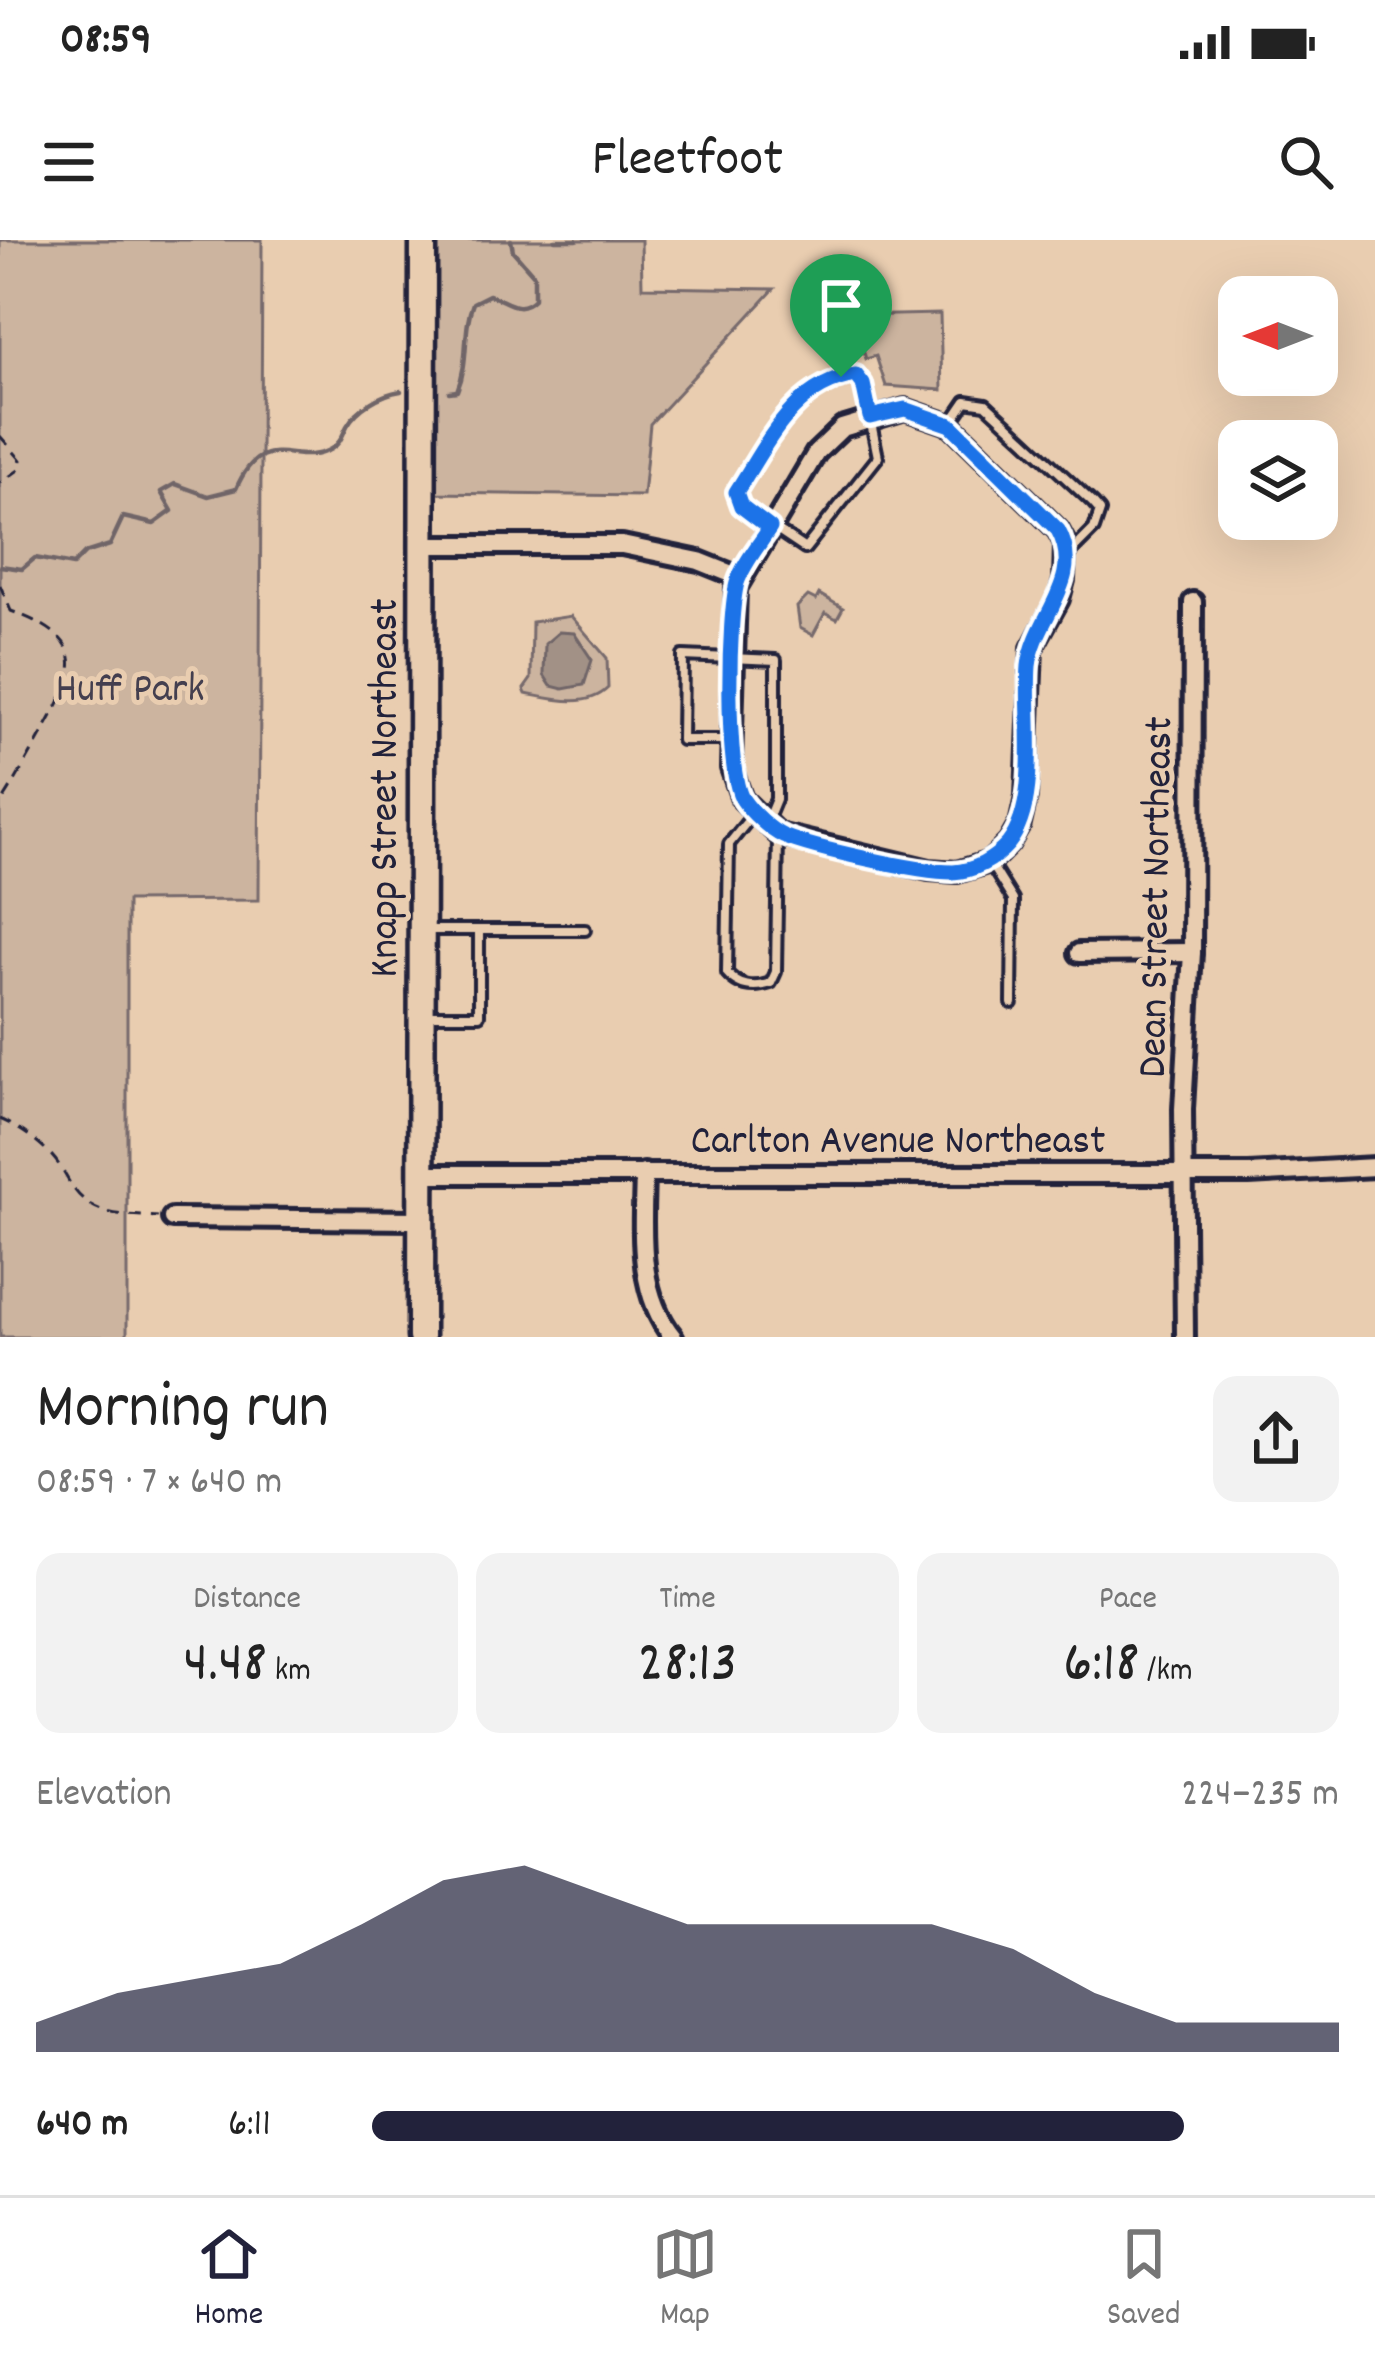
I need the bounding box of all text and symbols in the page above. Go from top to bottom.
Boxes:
text: 08:59 [60,10,152,74]
text: Fleetfoot [592,124,783,201]
icon: menu [36,129,102,195]
icon: search [1273,129,1339,195]
pin [790,254,892,377]
icon: arrive [808,272,874,338]
north arrow [1218,276,1338,396]
map controls [1218,276,1338,540]
button: layers [1218,420,1338,540]
street label: Knapp Street Northeast [358,598,418,978]
park label: Huff Park [55,662,205,722]
street label: Dean Street Northeast [1126,716,1192,1078]
street label: Carlton Avenue Northeast [691,1114,1105,1174]
text: Morning run [36,1365,329,1459]
button: share [1213,1376,1339,1502]
text: 08:59 · 7 × 640 m [36,1457,282,1512]
text: Distance [193,1577,301,1624]
text: Time [659,1577,716,1624]
text: Pace [1099,1577,1157,1624]
text: 4.48 [183,1624,267,1710]
text: 28:13 [637,1624,738,1710]
text: 6:18 [1063,1624,1140,1710]
text: km [267,1649,311,1696]
text: /km [1140,1649,1193,1696]
text: Elevation [36,1769,172,1824]
text: 224–235 m [1181,1769,1339,1824]
text: 640 m [36,2099,128,2154]
text: 6:11 [228,2099,271,2154]
tab: Home [194,2221,263,2340]
tab: Map [652,2221,718,2340]
tab: Saved [1107,2221,1181,2340]

